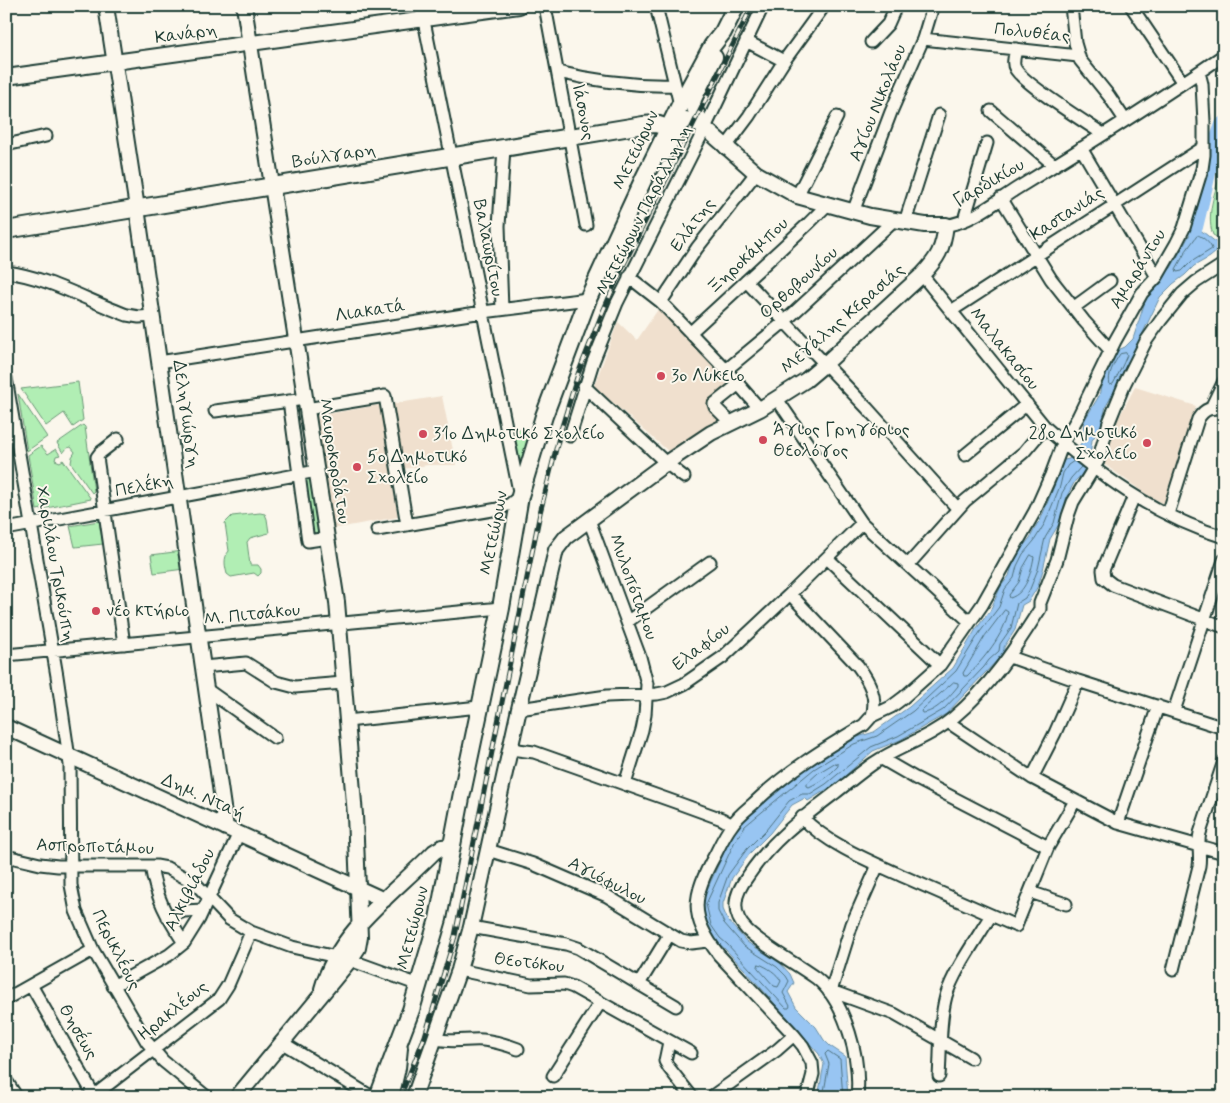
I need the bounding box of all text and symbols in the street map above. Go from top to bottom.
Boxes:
street label: Πολυθέας [993,16,1071,49]
street label: Κανάρη [153,18,219,50]
street label: Αγίου Νικολάου [844,41,912,165]
street label: Ιάσονος [566,82,600,143]
street label: Μετεώρων [607,106,665,194]
street label: Μετεώρων Παράλληλη [591,121,697,299]
street label: Βούλγαρη [290,138,378,174]
street label: Γαρδικίου [949,153,1029,213]
street label: Καστανιάς [1025,181,1109,247]
street label: Ελάτης [665,193,721,257]
street label: Βαλαωρίτου [467,197,509,299]
street label: Ξηροκάμπου [702,212,794,300]
street label: Αμαράντου [1104,224,1172,314]
street label: Ορθοβουνίου [754,241,844,325]
street label: Μεγάλης Κερασιάς [776,258,910,380]
street label: Λιακατά [333,294,407,328]
street label: Μαλακασίου [963,303,1045,395]
street label: Δεληγιώργη [167,358,205,470]
place label: 3ο Λύκειο [671,364,745,388]
marker: 3ο Λύκειο [655,370,667,382]
street label: Μαυροκορδάτου [312,396,356,526]
place label: Άγιος Γρηγόριος Θεολόγος [773,418,910,463]
place label: 28ο Δημοτικό Σχολείο [1029,421,1137,466]
place label: 31ο Δημοτικό Σχολείο [433,422,605,446]
marker: 31ο Δημοτικό Σχολείο [417,428,429,440]
marker: Άγιος Γρηγόριος Θεολόγος [757,434,769,446]
marker: 28ο Δημοτικό Σχολείο [1141,437,1153,449]
place label: 5ο Δημοτικό Σχολείο [367,445,467,490]
marker: 5ο Δημοτικό Σχολείο [351,461,363,473]
street label: Πελέκη [113,468,175,503]
street label: Χαριλάου Τρικούπη [29,484,81,644]
street label: Μετεώρων [474,489,514,577]
street label: Μυλοπόταμου [603,531,663,643]
place label: νέο κτήριο [106,598,189,623]
street label: Μ. Πιτσάκου [203,598,301,632]
marker: νέο κτήριο [90,605,102,617]
street label: Ελαφίου [667,617,735,677]
street label: Δημ. Νταή [157,768,249,826]
street label: Ασπροποτάμου [36,833,154,861]
street label: Αλκιβιάδου [159,844,221,936]
street label: Αγιόφυλου [564,851,650,911]
street label: Μετεώρων [391,884,435,972]
street label: Περικλέους [85,905,147,994]
street label: Θεοτόκου [492,947,566,979]
street label: Ηρακλέους [132,974,213,1047]
street label: Θησέως [53,999,104,1064]

